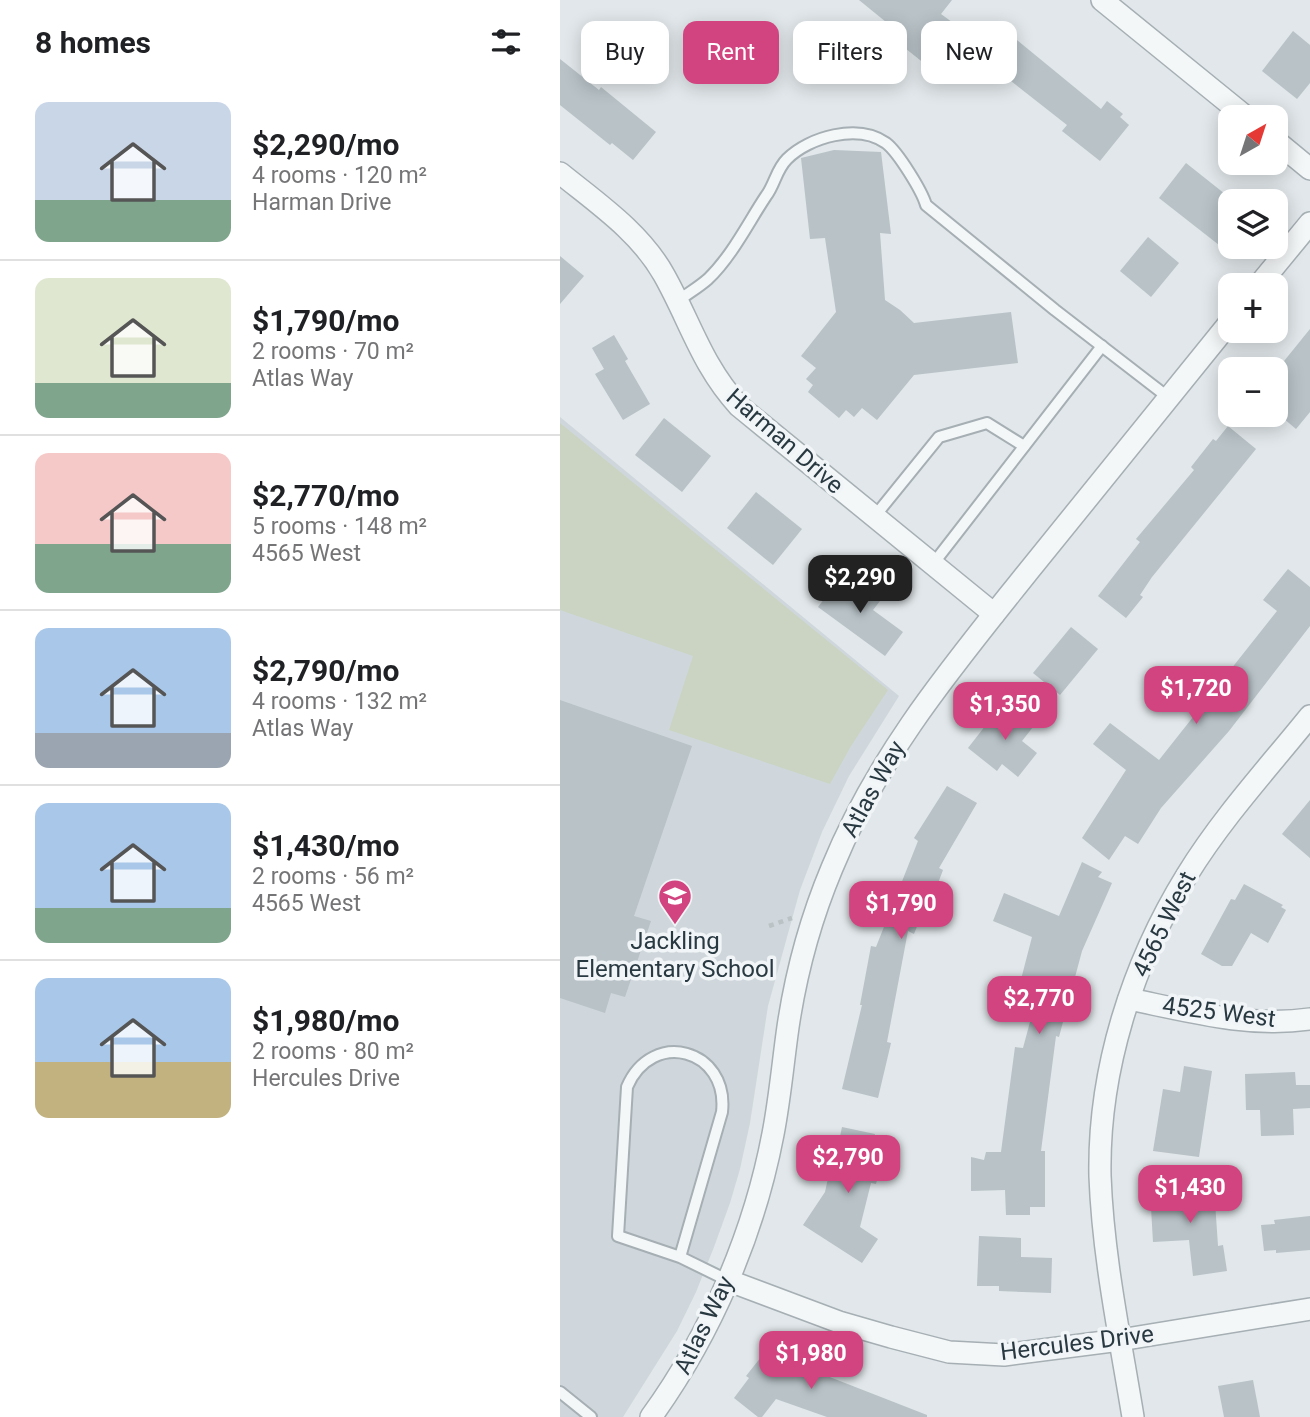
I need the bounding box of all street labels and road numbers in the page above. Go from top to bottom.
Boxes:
street label: Harman Drive [721,383,849,499]
street label: Atlas Way [835,735,911,842]
street label: 4565 West [1126,867,1202,981]
street label: 4525 West [1161,991,1277,1033]
street label: Atlas Way [668,1271,740,1379]
street label: Hercules Drive [999,1320,1155,1366]

